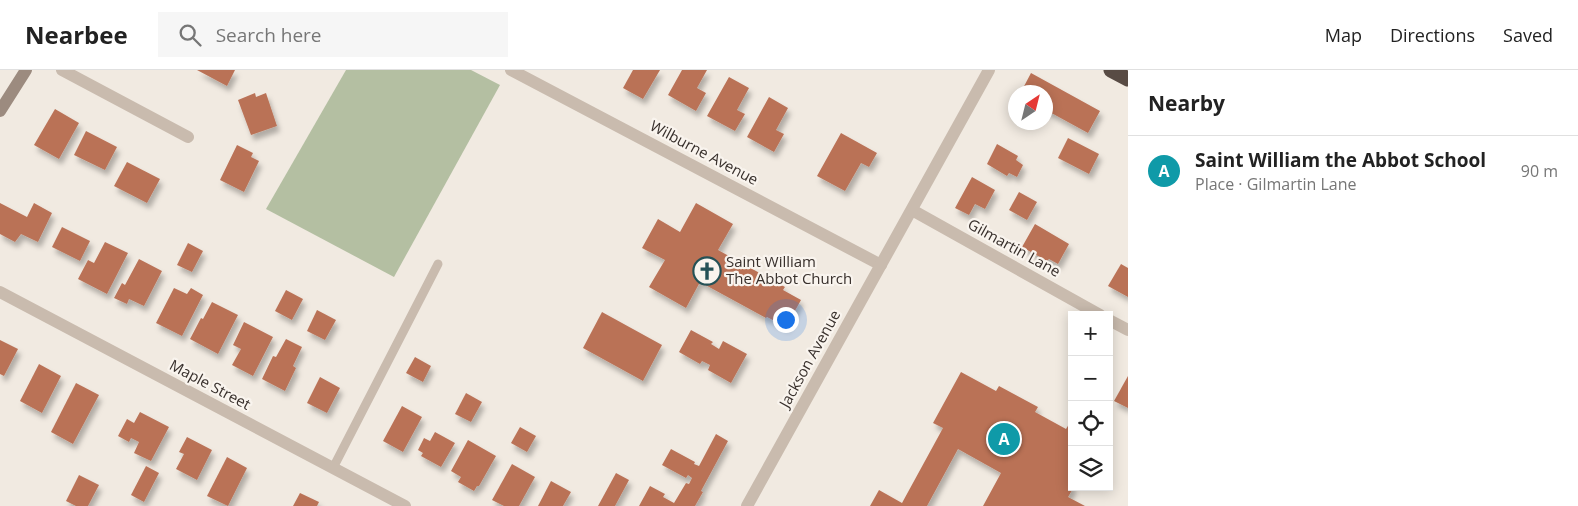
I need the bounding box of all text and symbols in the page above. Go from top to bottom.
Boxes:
search box [158,12,508,57]
text: Nearbee [25,18,128,51]
icon: search [176,21,204,49]
text: Search here [216,22,322,48]
text: Map [1325,23,1362,47]
text: Directions [1390,23,1475,47]
text: Saved [1503,23,1553,47]
north arrow [1008,85,1053,130]
text: Nearby [1148,89,1225,117]
street label: Wilburne Avenue [647,115,762,189]
text: Saint William the Abbot School [1195,147,1486,173]
text: A [1158,160,1170,182]
text: 90 m [1521,160,1558,182]
text: Place · Gilmartin Lane [1195,173,1356,195]
street label: Gilmartin Lane [965,213,1064,281]
place label: Saint William The Abbot Church [726,251,852,288]
church icon: Saint William The Abbot Church [692,256,722,286]
street label: Jackson Avenue [773,306,844,413]
your location [773,307,799,333]
map controls [1068,311,1113,491]
button: + [1068,311,1113,356]
street label: Maple Street [166,354,254,414]
button: − [1068,356,1113,401]
button: locate [1068,401,1113,446]
pin: A [988,420,1020,458]
button: layers [1068,446,1113,491]

